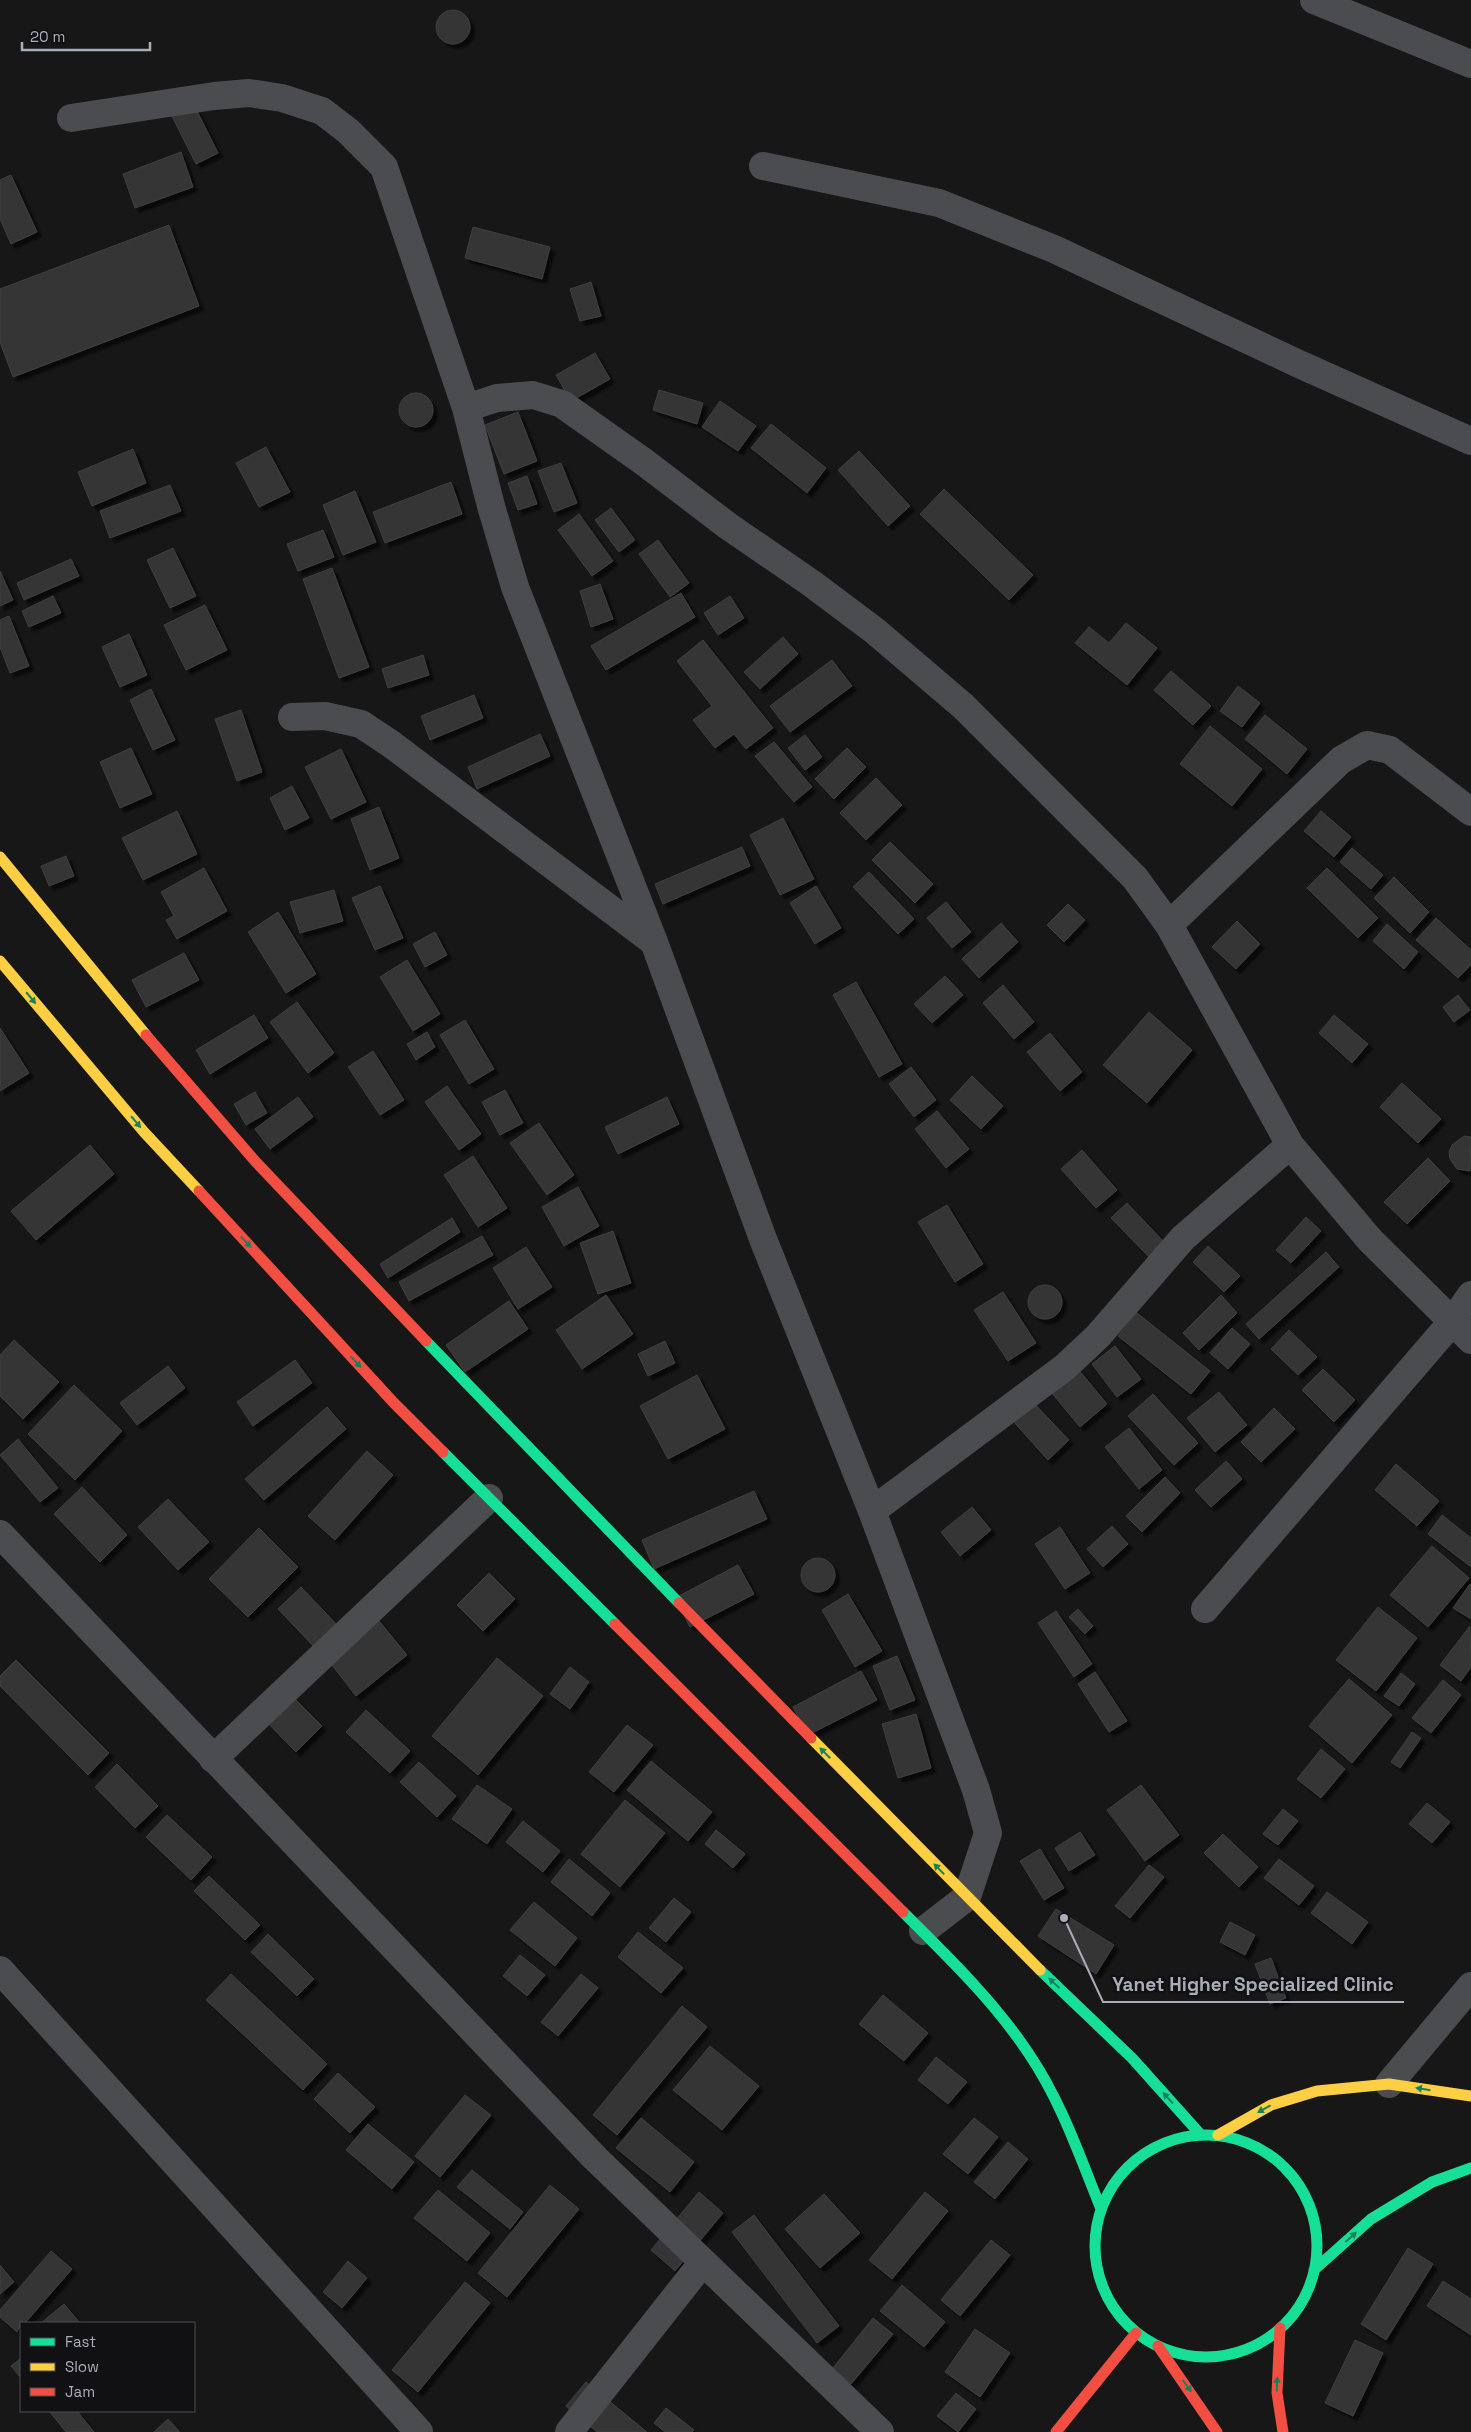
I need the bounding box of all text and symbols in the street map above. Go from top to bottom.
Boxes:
scale bar [22,20,150,52]
text: 20 m [30,27,65,46]
one-way arrow [26,991,37,1004]
one-way arrow [130,1116,141,1128]
one-way arrow [240,1236,252,1248]
one-way arrow [350,1355,362,1367]
one-way arrow [819,1747,831,1759]
one-way arrow [933,1863,945,1875]
callout: Yanet Higher Specialized Clinic [1103,1968,1404,2002]
text: Yanet Higher Specialized Clinic [1112,1972,1394,1997]
one-way arrow [1048,1977,1060,1989]
one-way arrow [1414,2085,1430,2093]
one-way arrow [1163,2092,1174,2105]
one-way arrow [1257,2105,1271,2113]
one-way arrow [1344,2231,1356,2243]
legend [20,2322,195,2412]
text: Fast [65,2332,96,2351]
text: Slow [65,2357,99,2376]
one-way arrow [1274,2375,1282,2391]
one-way arrow [1182,2379,1192,2393]
text: Jam [65,2382,95,2401]

